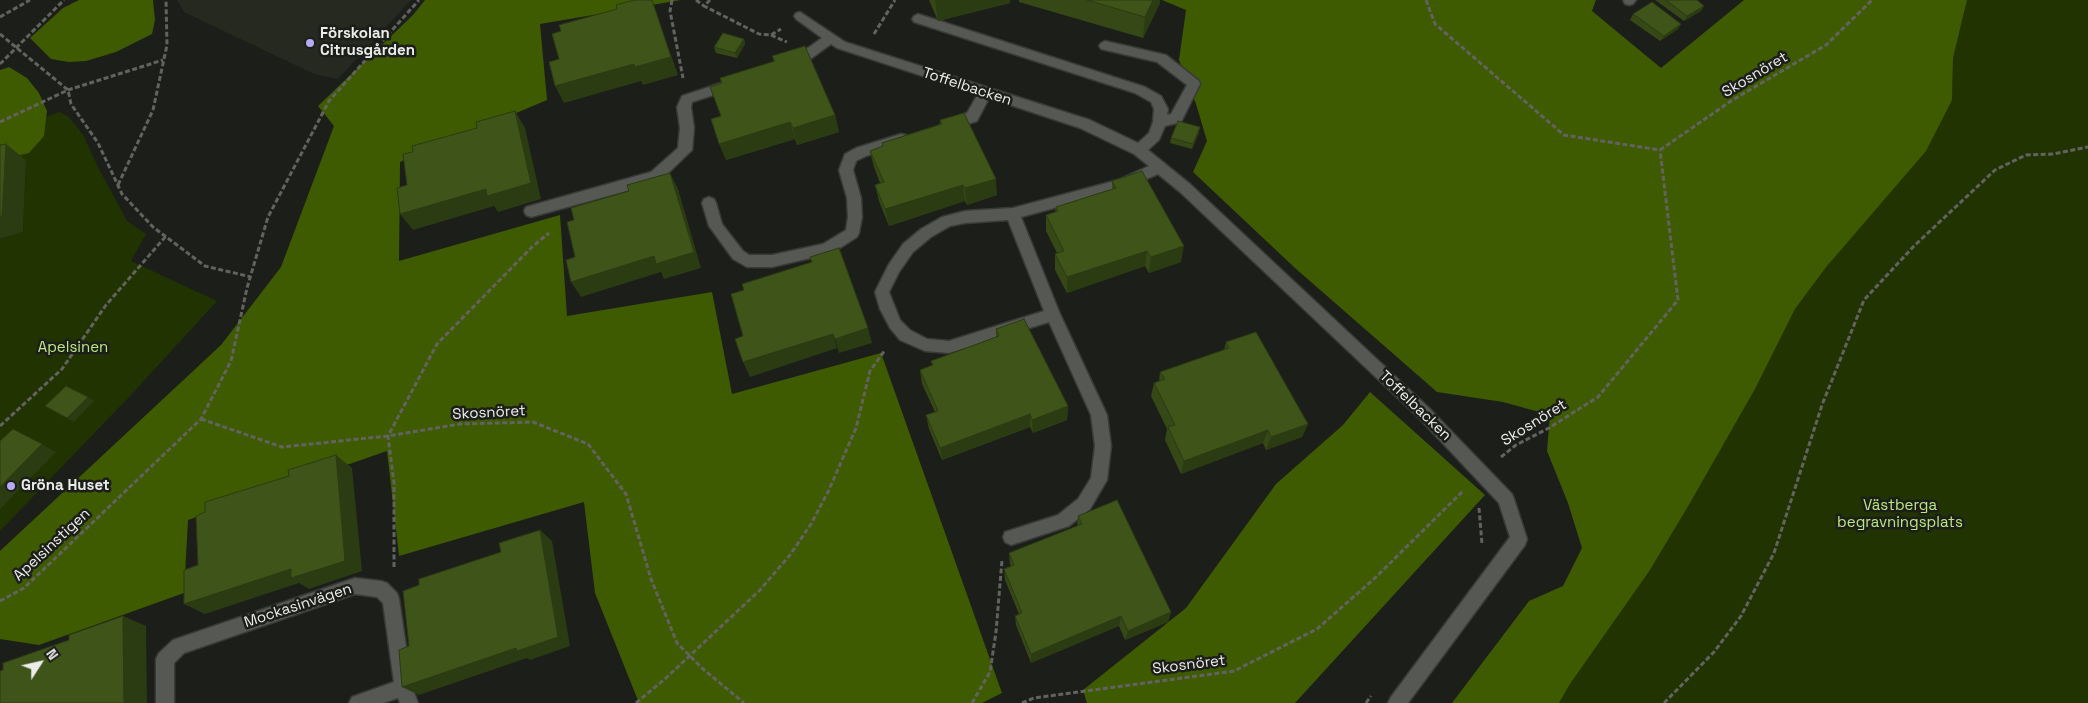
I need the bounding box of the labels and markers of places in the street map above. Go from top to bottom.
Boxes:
place label: Förskolan Citrusgården [320,25,415,60]
marker: Förskolan Citrusgården [304,37,316,49]
place label: Gröna Huset [21,477,110,495]
marker: Gröna Huset [5,480,17,492]

